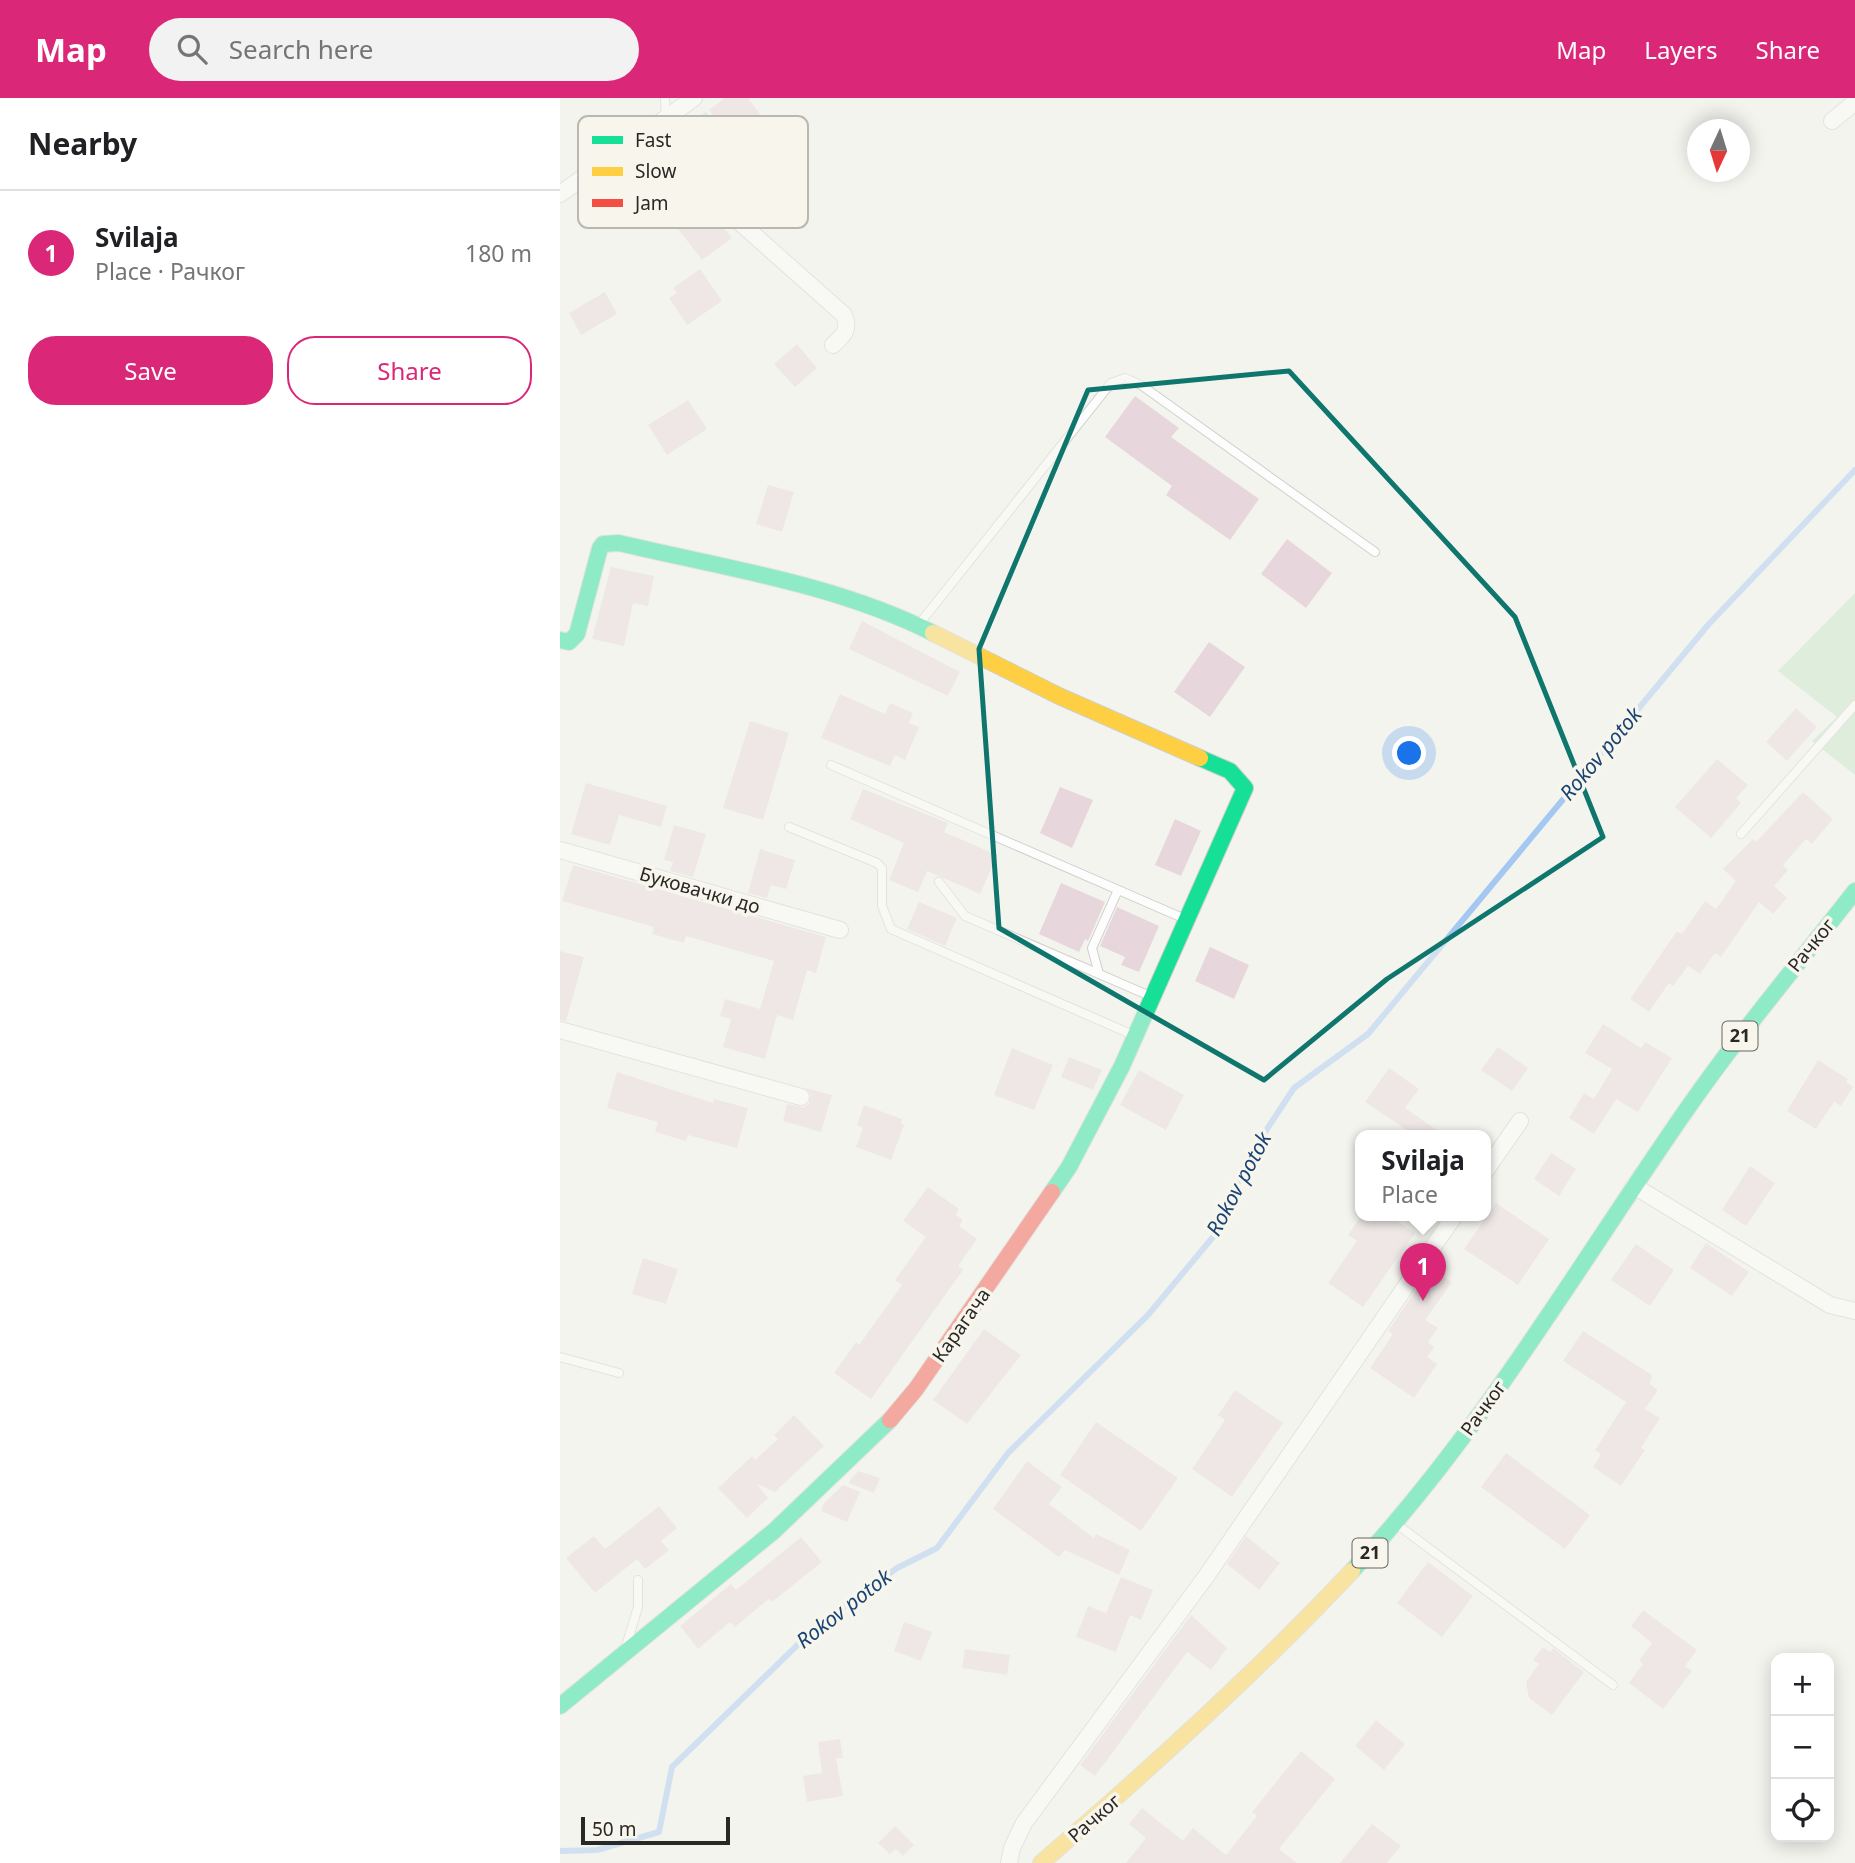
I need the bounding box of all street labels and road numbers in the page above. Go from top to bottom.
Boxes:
street label: Буковачки до [637,860,763,920]
street label: Рачког [1781,913,1841,977]
road number: 21 [1722,1021,1758,1051]
street label: Карагача [926,1283,996,1367]
street label: Рачког [1454,1375,1512,1441]
road number: 21 [1352,1538,1388,1568]
street label: Рачког [1062,1788,1126,1848]

